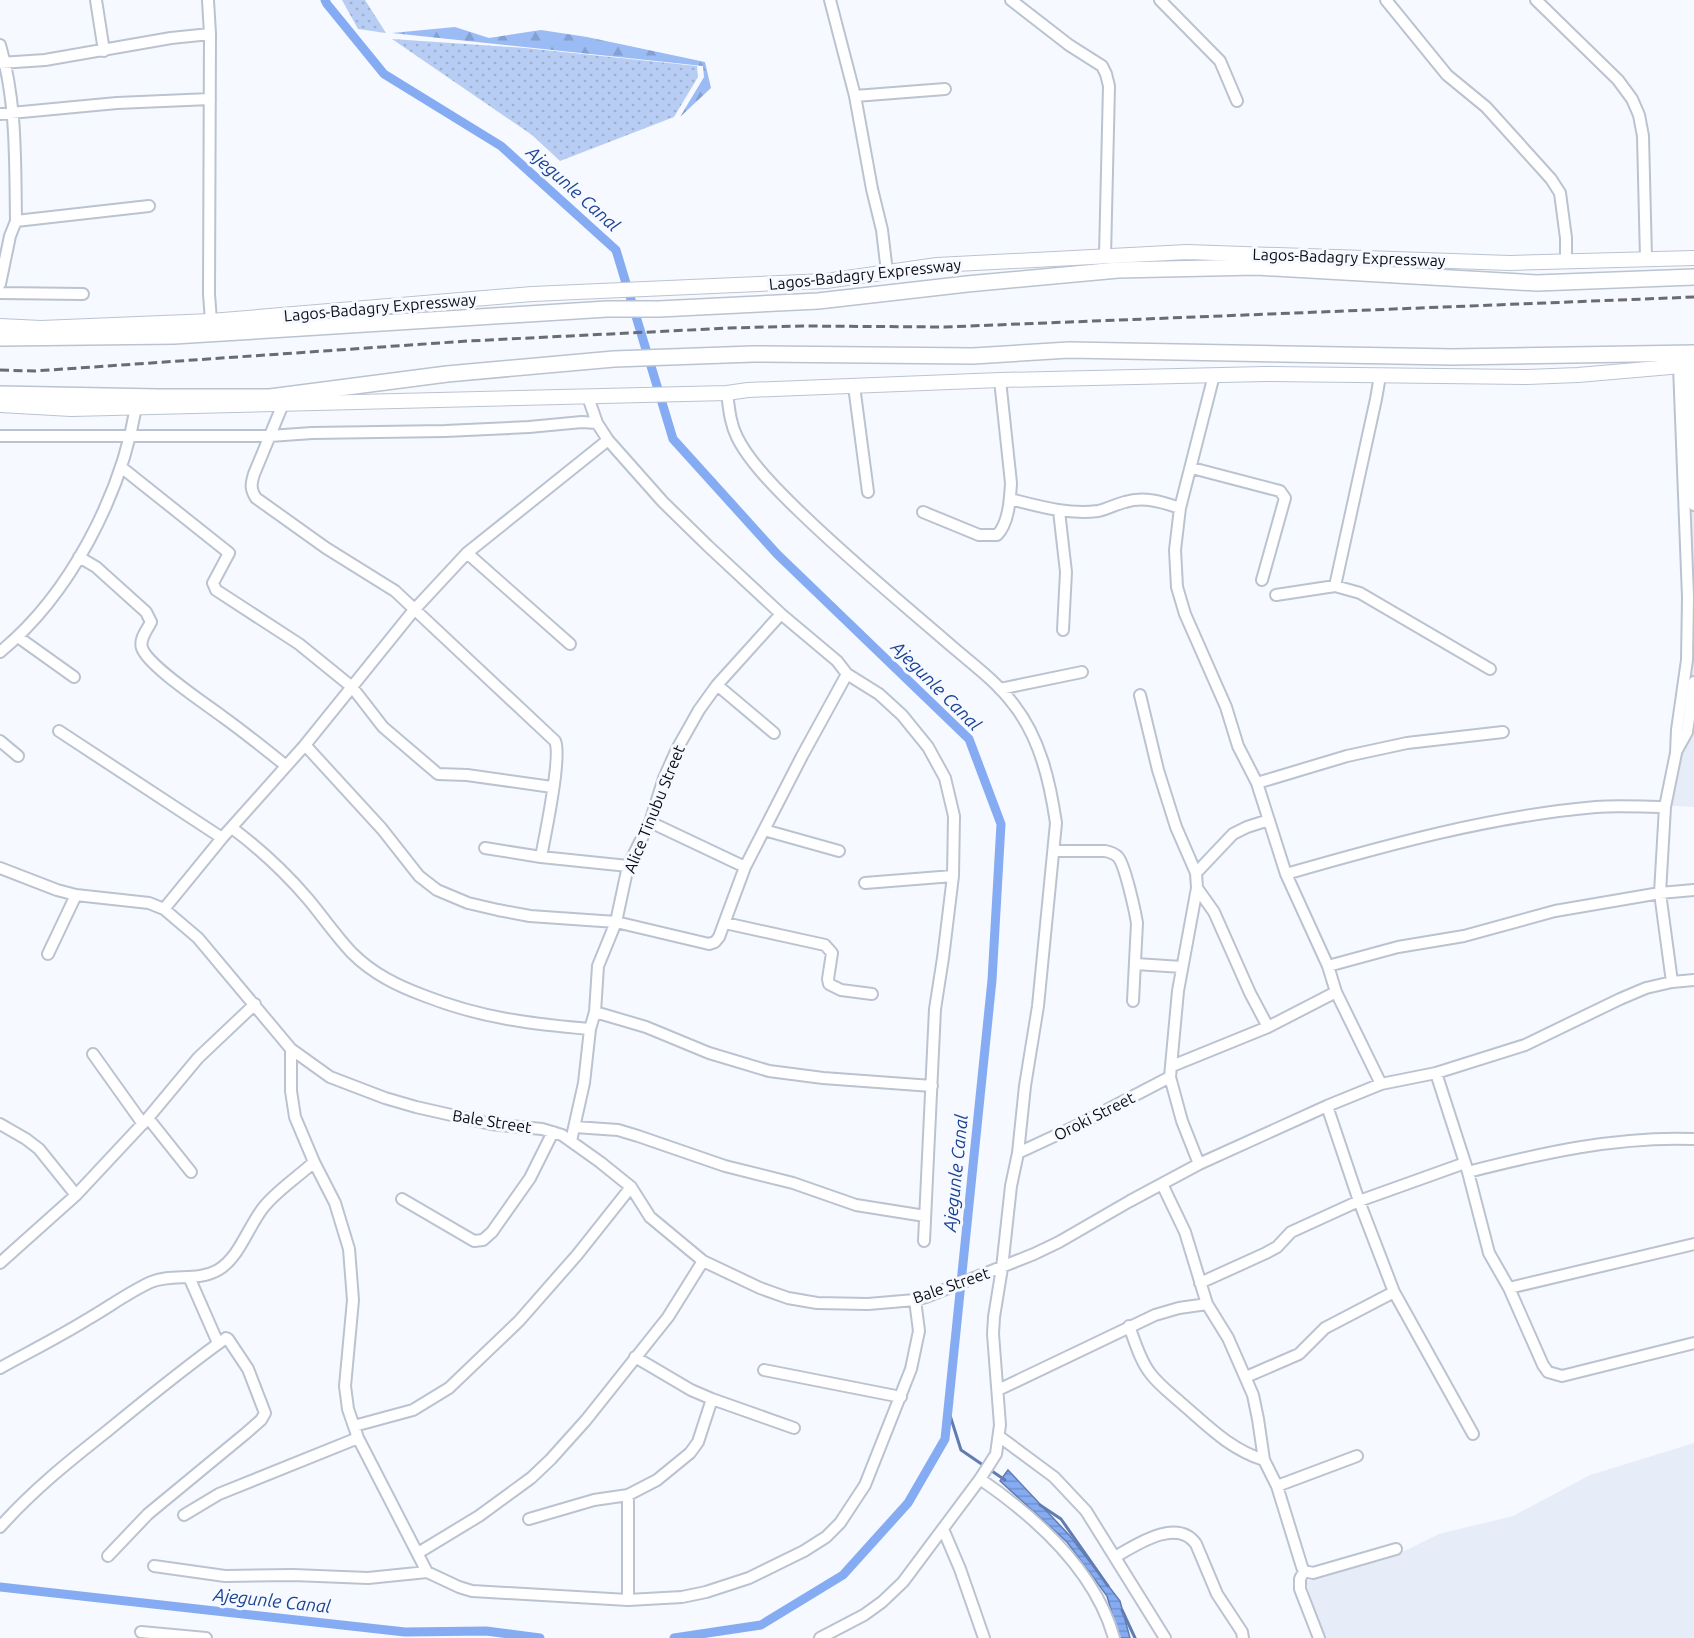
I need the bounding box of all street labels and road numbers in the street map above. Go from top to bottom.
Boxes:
street label: Lagos-Badagry Expressway [1252,245,1446,269]
street label: Lagos-Badagry Expressway [768,255,962,293]
street label: Lagos-Badagry Expressway [283,290,477,324]
street label: Alice Tinubu Street [620,742,688,876]
street label: Oroki Street [1051,1088,1138,1144]
street label: Bale Street [451,1106,533,1136]
street label: Bale Street [910,1263,992,1306]

